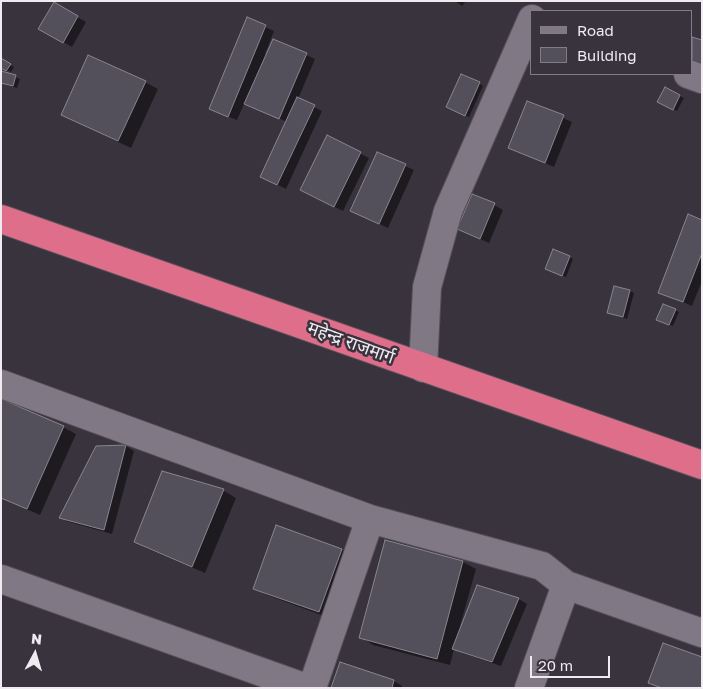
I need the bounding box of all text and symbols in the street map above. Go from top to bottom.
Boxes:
legend [530,10,693,75]
text: Road [577,21,614,39]
text: Building [577,46,637,64]
street label: महेन्द्र राजमार्ग [305,317,397,369]
north arrow [10,629,60,679]
text: N [30,630,43,648]
scale bar [533,646,613,678]
text: 20 m [538,656,573,674]

